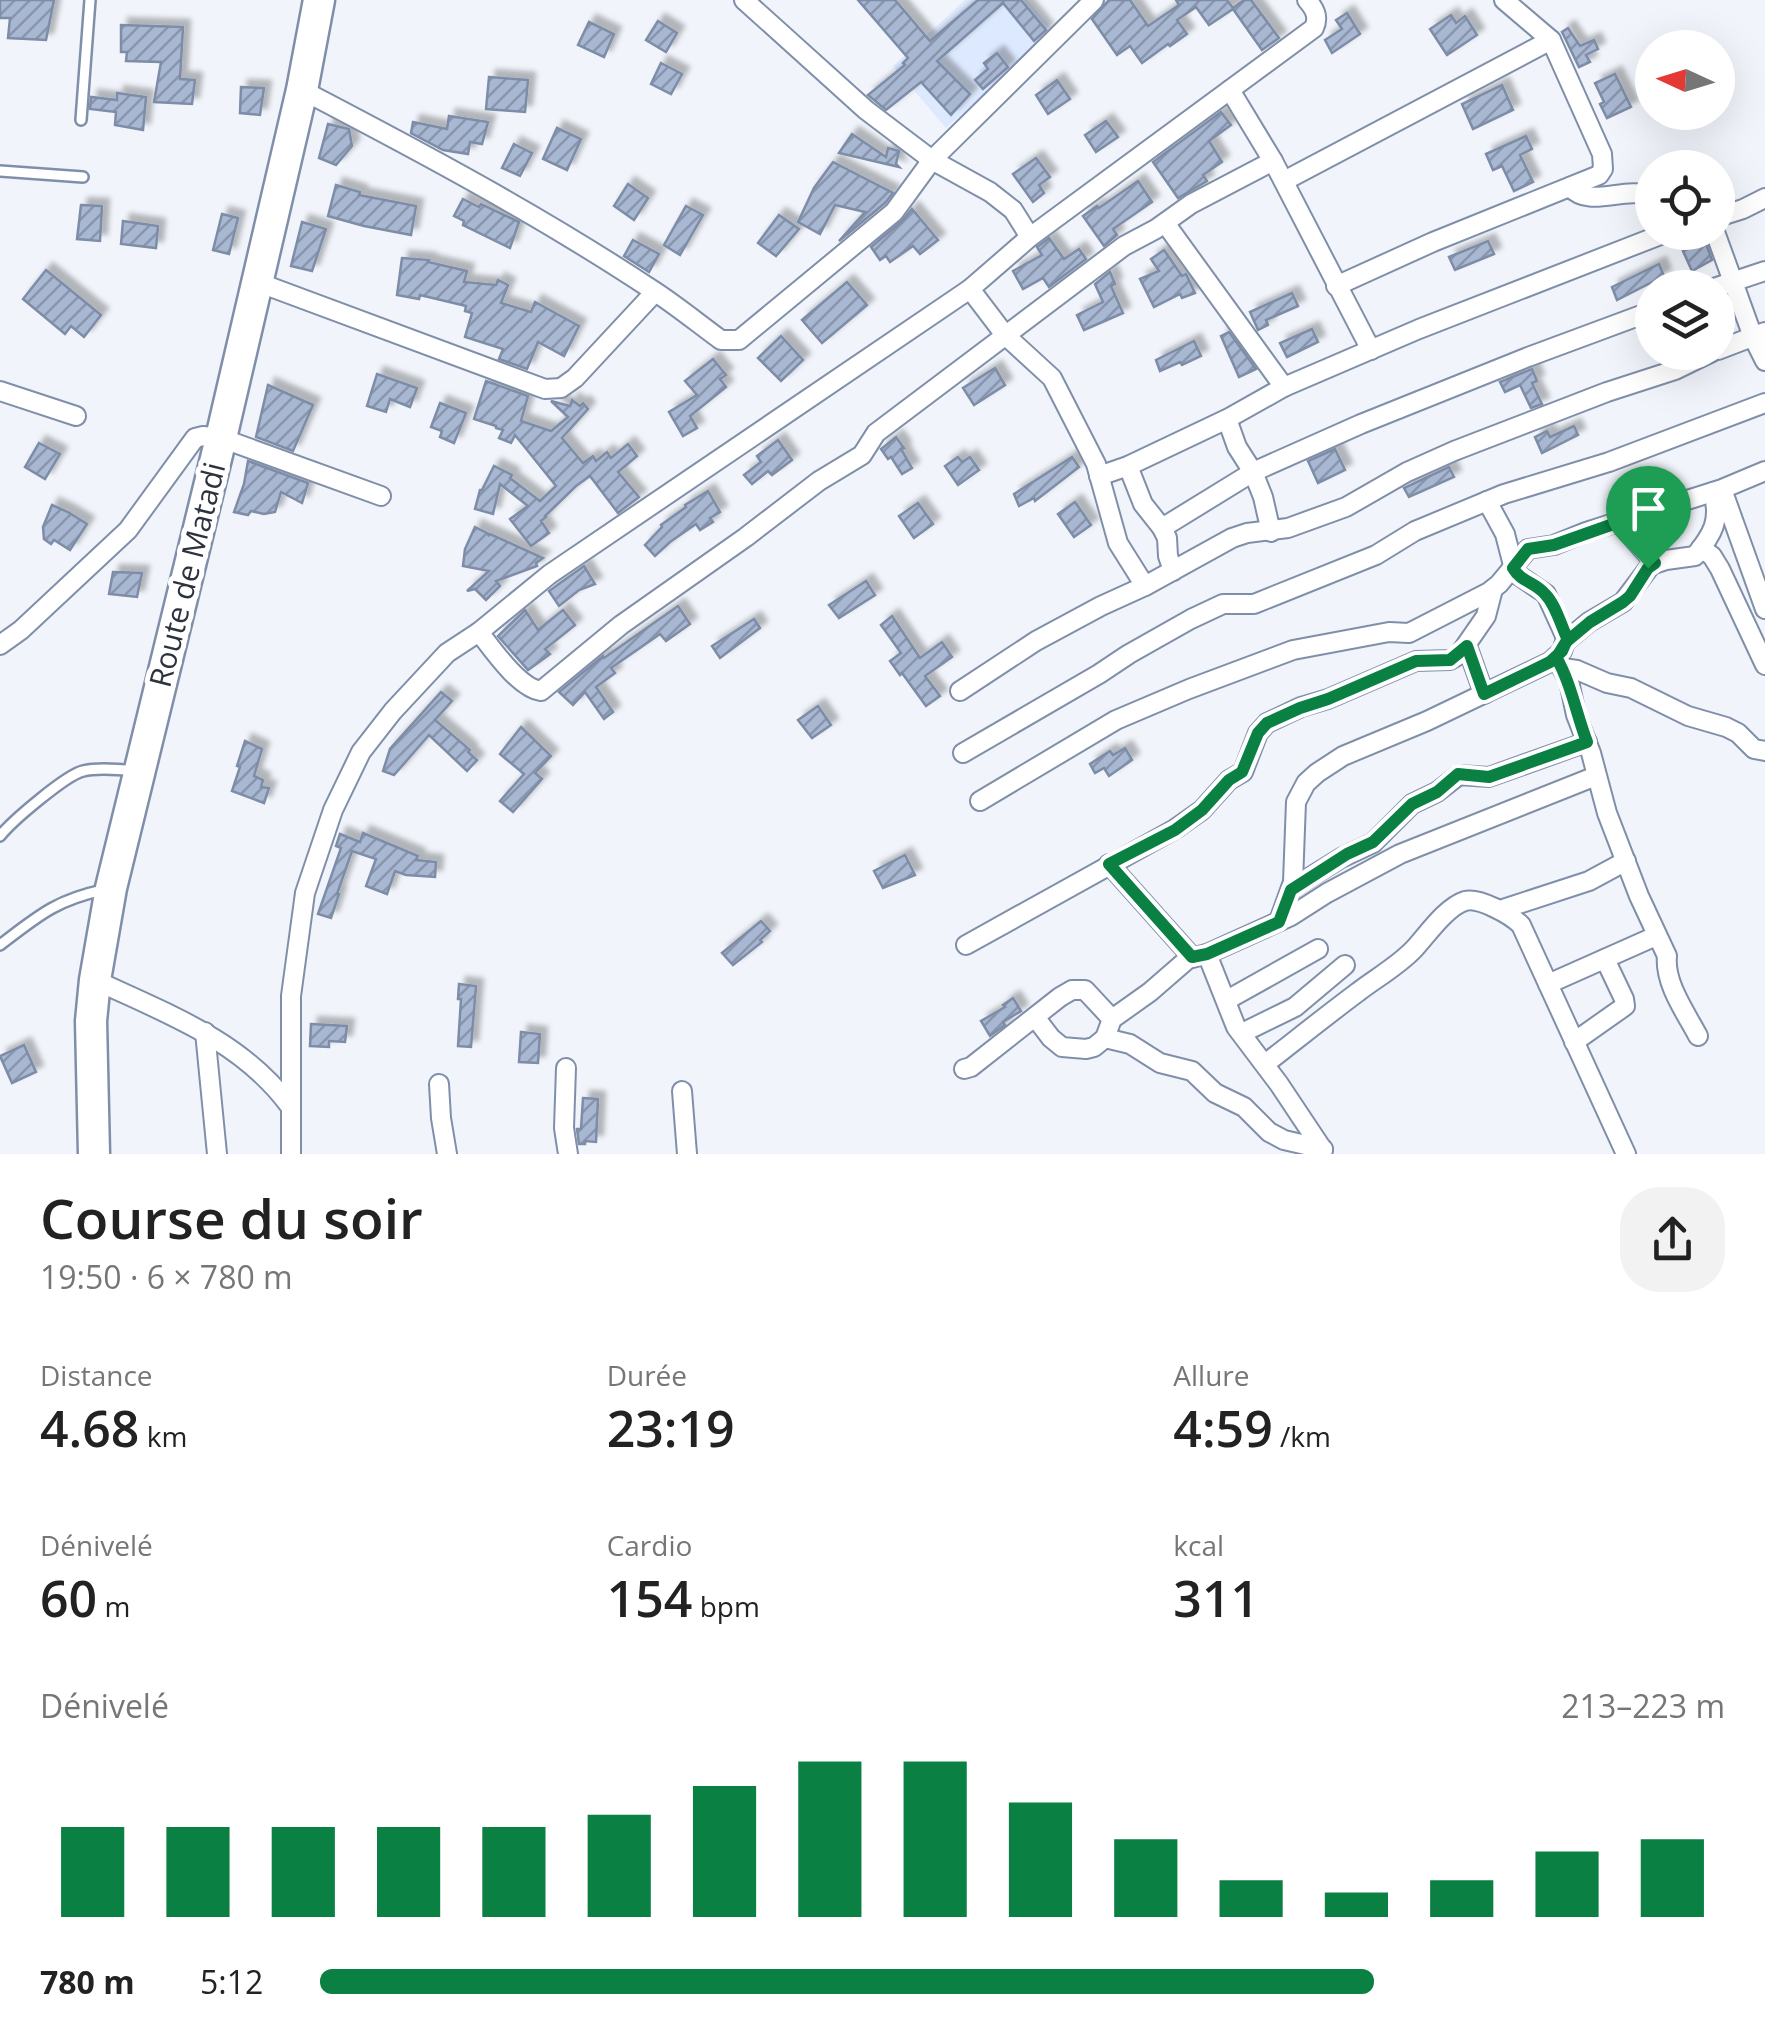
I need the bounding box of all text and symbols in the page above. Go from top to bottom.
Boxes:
north arrow [1635,30,1735,130]
map controls [1635,30,1735,370]
button: locate [1635,150,1735,250]
button: layers [1635,270,1735,370]
street label: Route de Matadi [139,458,234,691]
pin [1606,466,1691,569]
icon: arrive [1621,481,1676,536]
text: Course du soir [40,1180,423,1255]
button: share [1620,1187,1725,1292]
text: 19:50 · 6 × 780 m [40,1255,293,1298]
text: Distance [40,1356,153,1394]
text: Durée [607,1356,687,1394]
text: Allure [1173,1356,1250,1394]
text: 4.68 [40,1394,139,1462]
text: 23:19 [607,1394,735,1462]
text: 4:59 [1173,1394,1273,1462]
text: km [139,1417,187,1455]
text: /km [1273,1417,1331,1455]
text: Dénivelé [40,1526,153,1564]
text: Cardio [607,1526,692,1564]
text: kcal [1173,1526,1224,1564]
text: 60 [40,1564,97,1632]
text: 154 [607,1564,692,1632]
text: 311 [1173,1564,1259,1632]
text: m [97,1587,130,1625]
text: bpm [692,1587,760,1625]
text: Dénivelé [40,1684,169,1727]
text: 213–223 m [1561,1684,1725,1727]
text: 780 m [40,1960,135,2003]
text: 5:12 [200,1960,263,2003]

